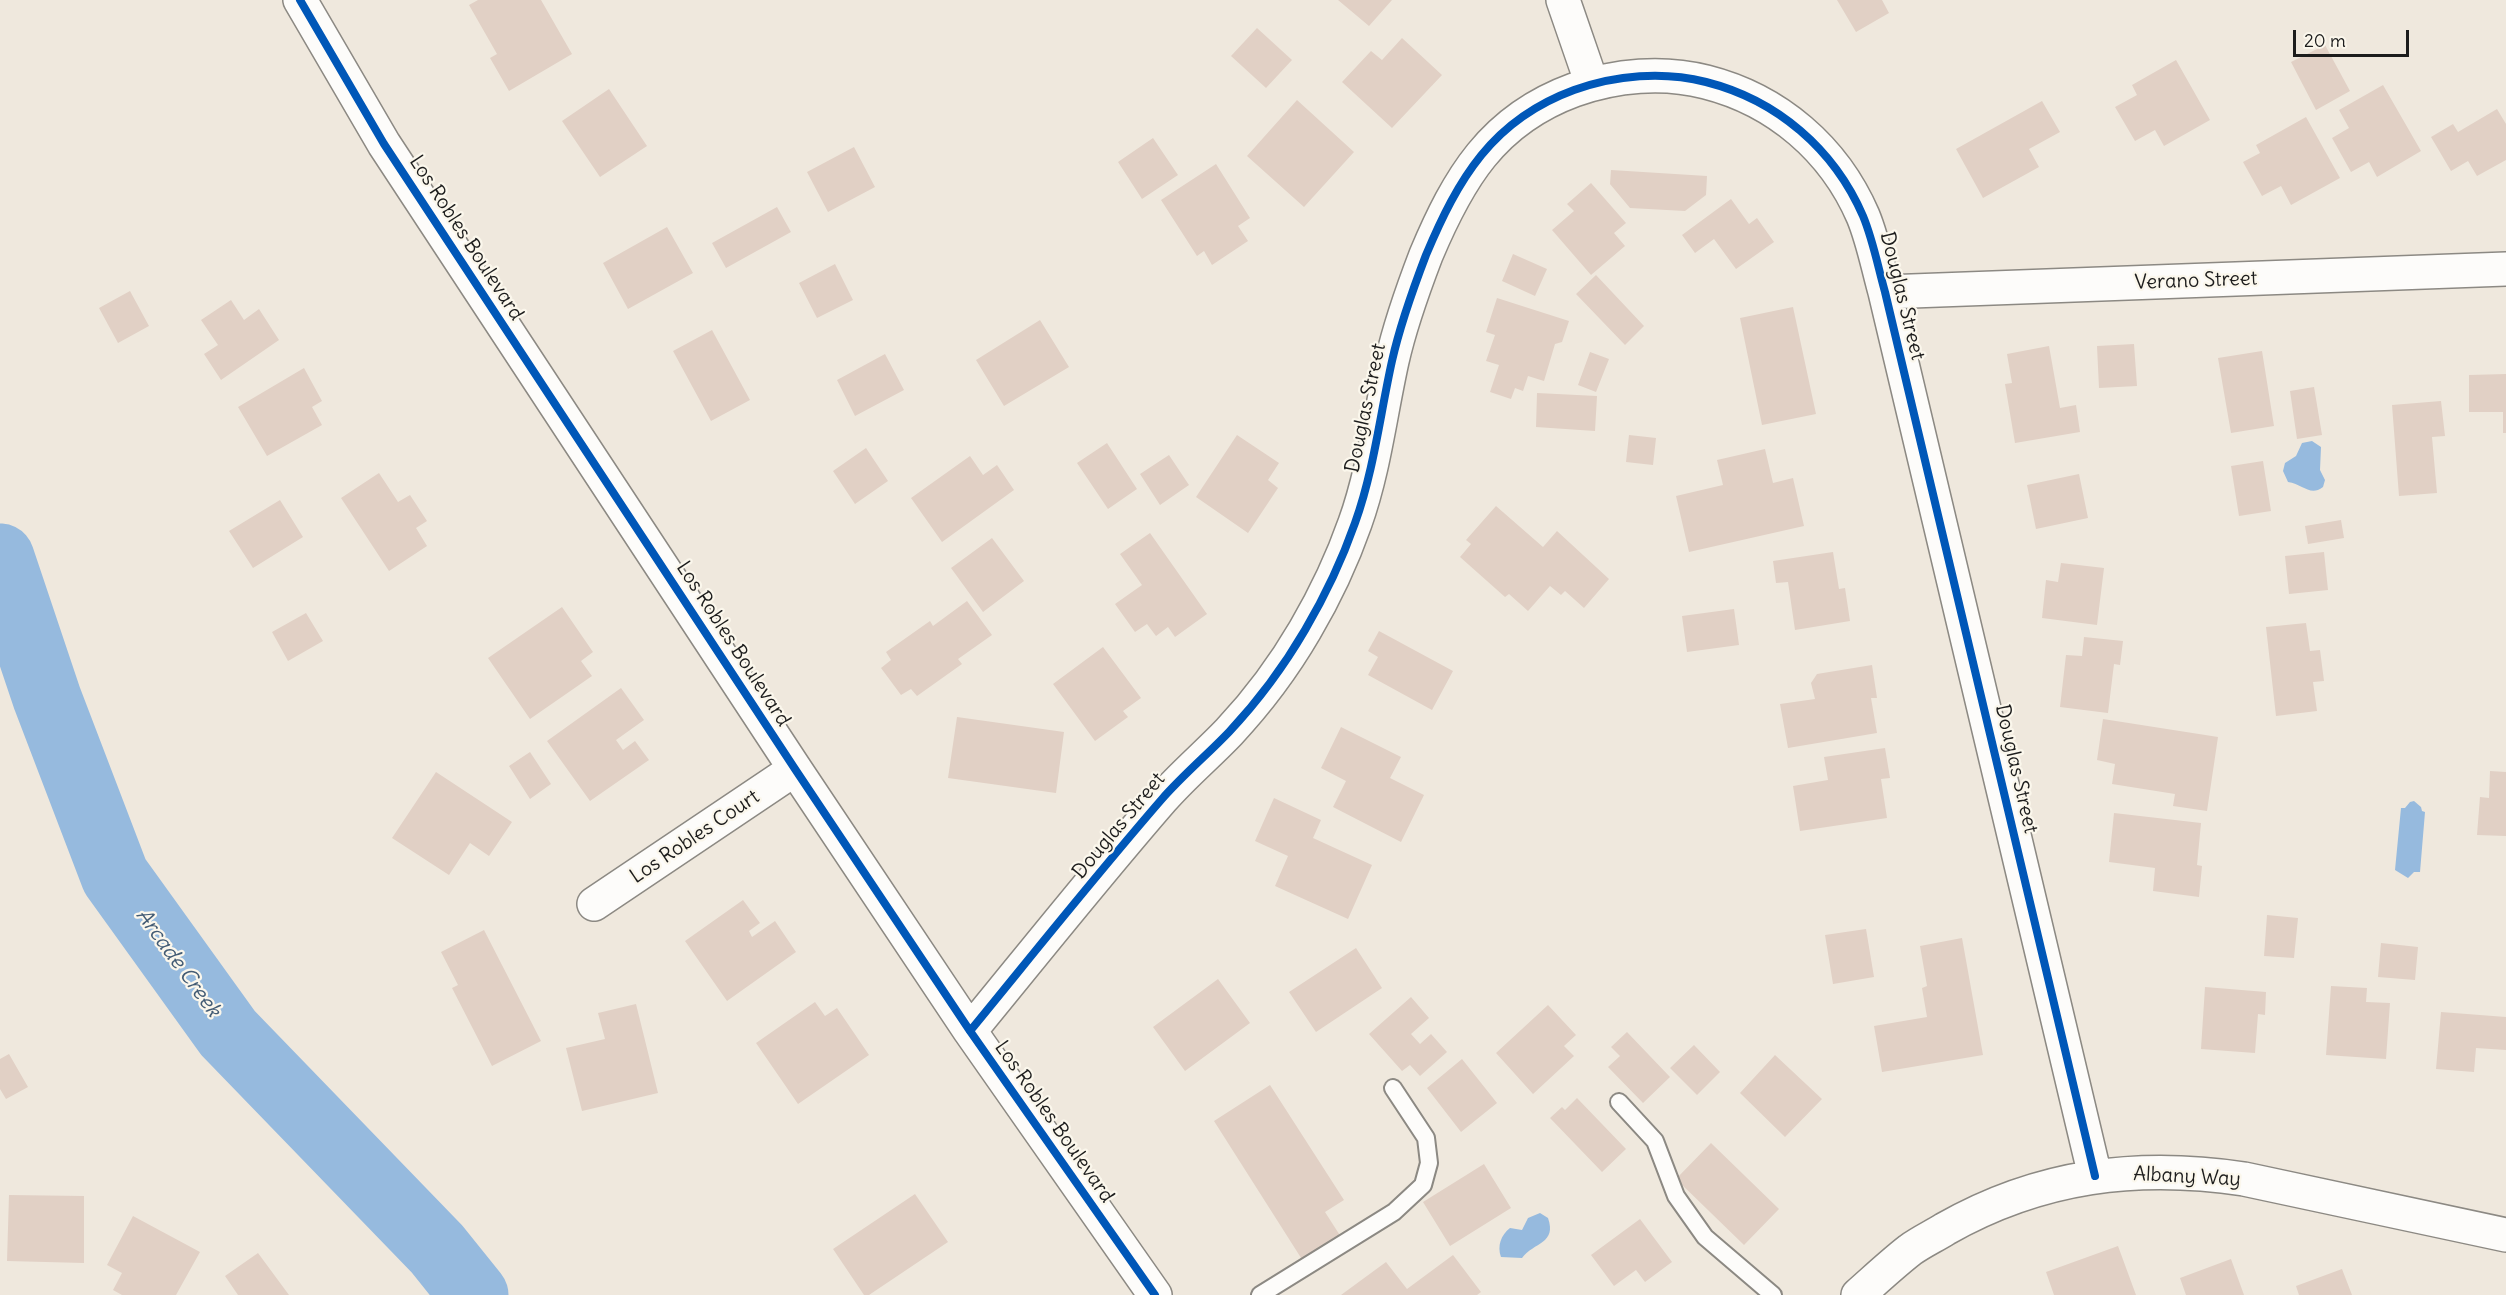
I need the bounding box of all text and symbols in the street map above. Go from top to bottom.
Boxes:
scale bar [2296,18,2412,56]
text: 20 m [2304,29,2346,52]
street label: Los Robles Boulevard [404,151,528,325]
street label: Douglas Street [1874,229,1930,363]
street label: Verano Street [2134,267,2258,295]
street label: Douglas Street [1341,341,1391,475]
street label: Los Robles Boulevard [671,557,795,731]
street label: Douglas Street [1990,702,2042,836]
street label: Douglas Street [1068,768,1170,884]
street label: Los Robles Court [626,785,764,889]
water label: Arcade Creek [130,904,226,1022]
street label: Los Robles Boulevard [989,1037,1119,1207]
street label: Albany Way [2133,1162,2241,1192]

